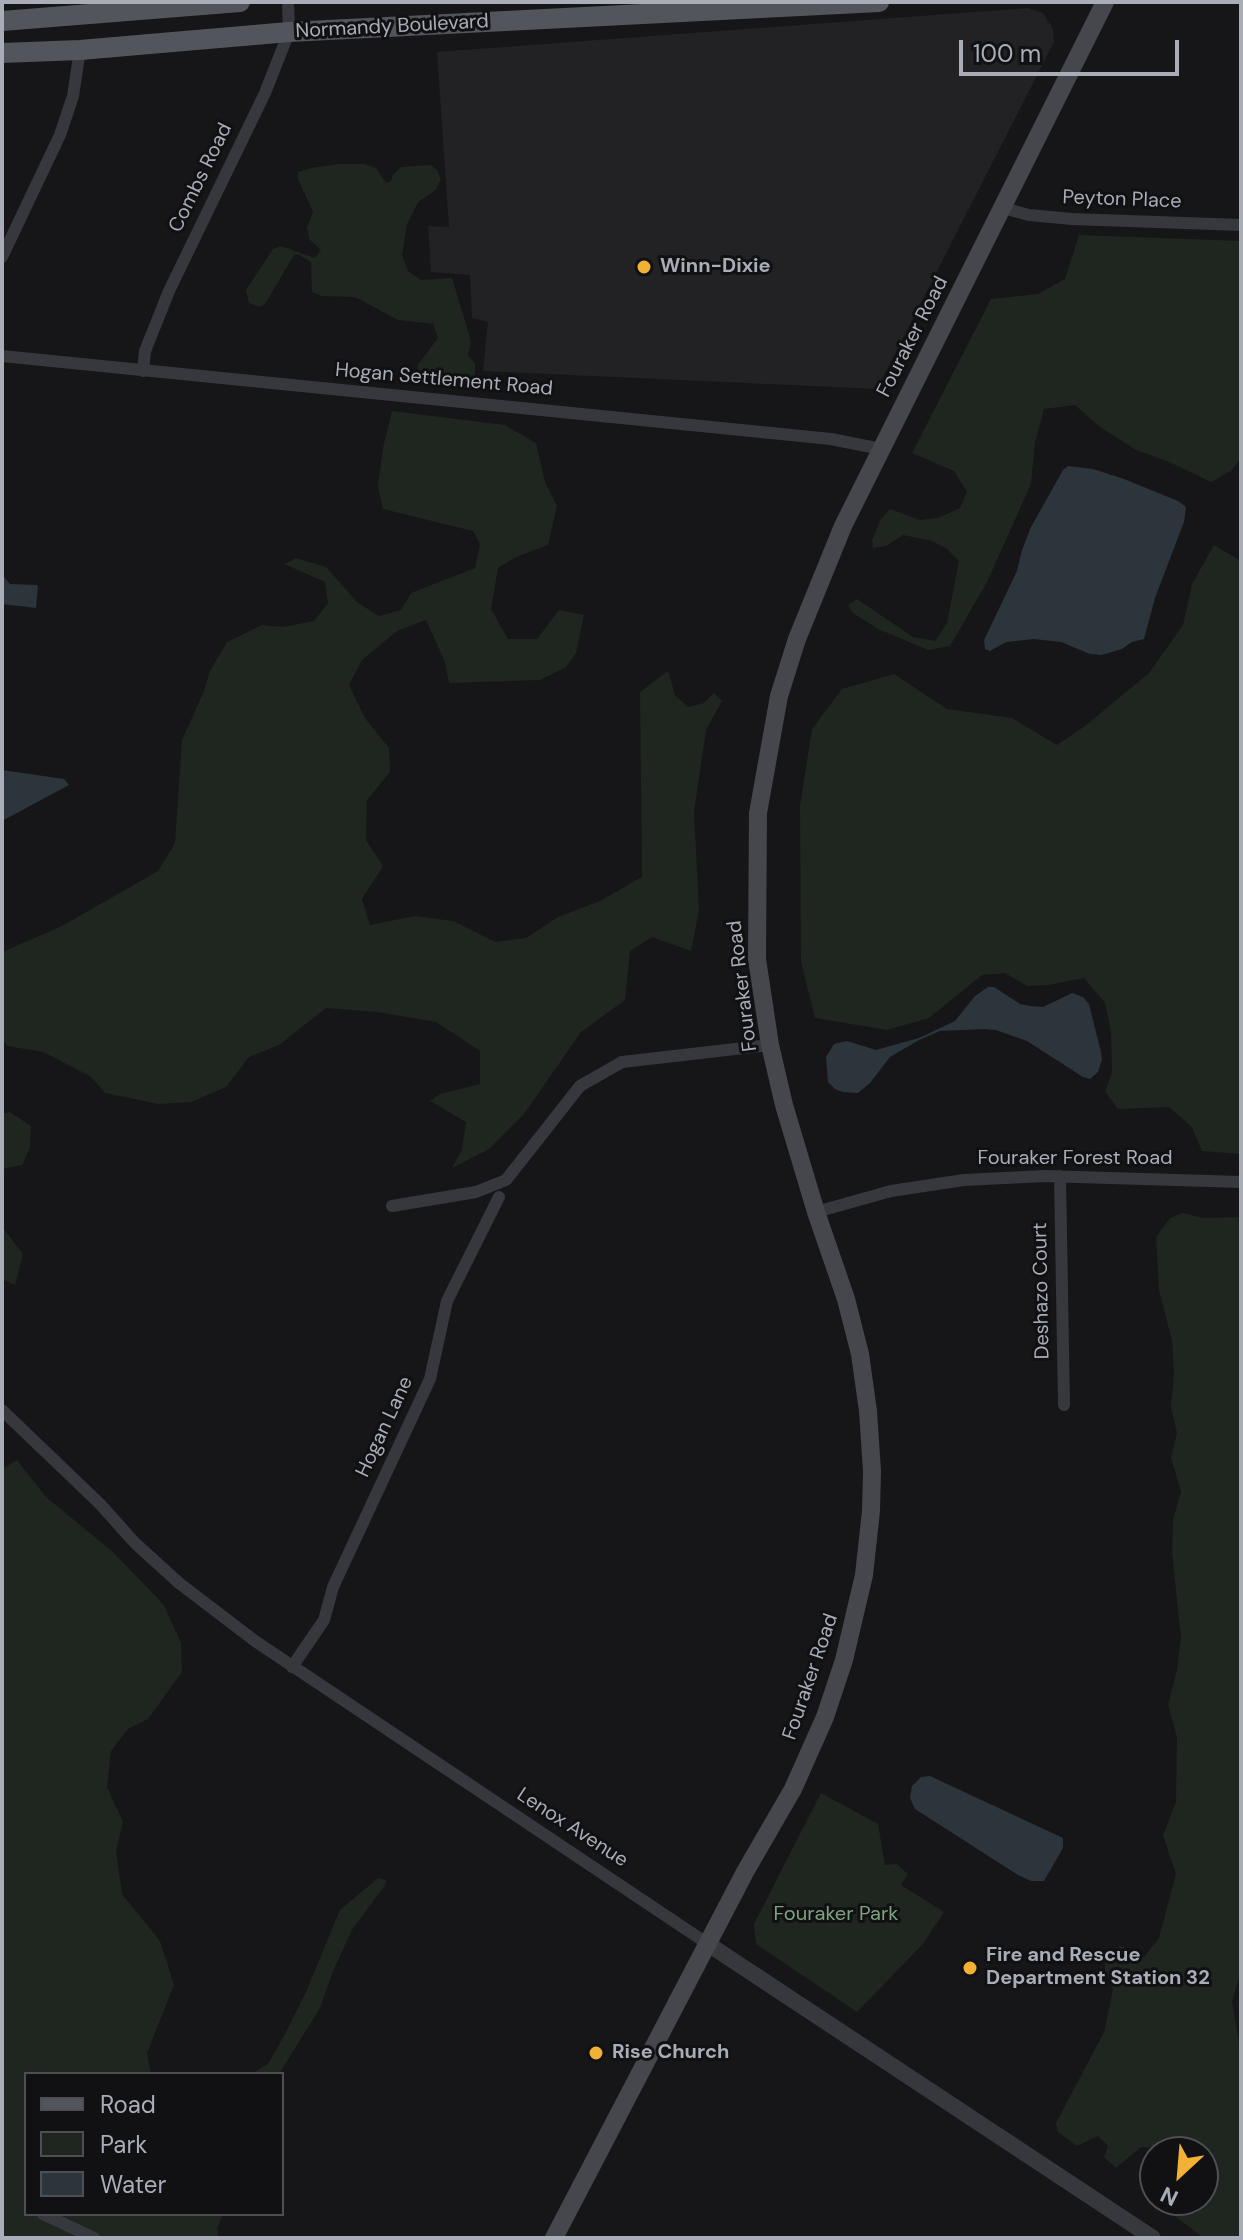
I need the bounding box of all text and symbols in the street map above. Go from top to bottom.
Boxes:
street label: Normandy Boulevard [295,10,489,44]
scale bar [963,24,1183,74]
text: 100 m [973,38,1041,69]
street label: Combs Road [164,120,238,236]
street label: Peyton Place [1062,186,1182,214]
place label: Winn-Dixie [660,255,771,279]
marker: Winn-Dixie [635,258,653,276]
street label: Fouraker Road [872,273,954,401]
street label: Hogan Settlement Road [334,359,554,401]
street label: Fouraker Road [723,919,763,1053]
street label: Fouraker Forest Road [977,1147,1173,1171]
street label: Deshazo Court [1029,1222,1055,1360]
street label: Hogan Lane [351,1373,419,1481]
street label: Fouraker Road [778,1611,844,1743]
street label: Lenox Avenue [512,1783,632,1873]
park label: Fouraker Park [774,1903,898,1927]
place label: Fire and Rescue Department Station 32 [986,1944,1210,1991]
marker: Fire and Rescue Department Station 32 [961,1959,979,1977]
place label: Rise Church [612,2041,729,2065]
marker: Rise Church [587,2044,605,2062]
legend [24,2072,284,2216]
text: Road [100,2089,156,2120]
text: Park [100,2129,147,2160]
north arrow [1139,2136,1219,2216]
text: Water [100,2169,166,2200]
text: N [1156,2180,1183,2213]

